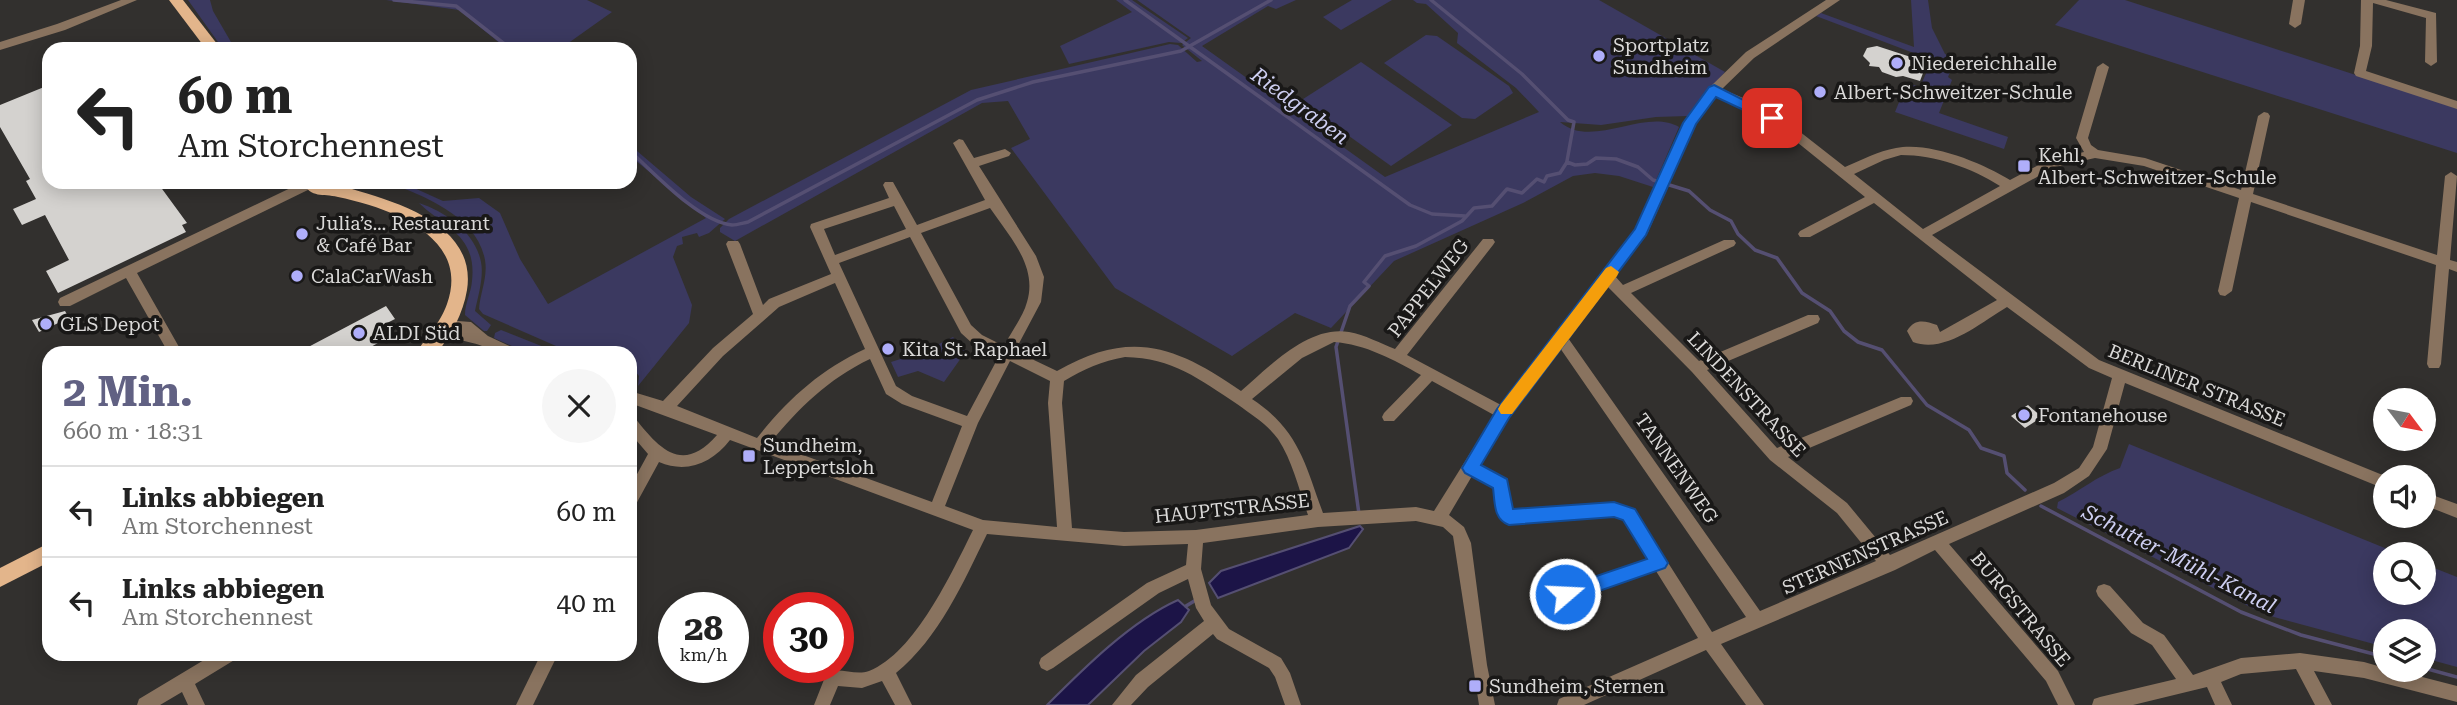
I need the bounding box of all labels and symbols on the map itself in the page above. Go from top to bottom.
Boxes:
place label: Sportplatz Sundheim [1613,34,1709,79]
marker: Sportplatz Sundheim [1591,48,1607,64]
place label: Niedereichhalle [1911,52,2057,75]
marker: Niedereichhalle [1889,55,1905,71]
water label: Riedgraben [1246,62,1353,149]
place label: Albert-Schweitzer-Schule [1834,81,2072,104]
marker: Albert-Schweitzer-Schule [1812,84,1828,100]
pin [1742,88,1802,148]
place label: Kehl, Albert-Schweitzer-Schule [2038,144,2276,189]
marker: Kehl, Albert-Schweitzer-Schule [2016,158,2032,174]
place label: Julia’s… Restaurant & Café Bar [316,212,490,257]
marker: Julia’s… Restaurant & Café Bar [294,226,310,242]
street label: PAPPELWEG [1383,234,1474,342]
place label: CalaCarWash [311,265,433,288]
marker: CalaCarWash [289,268,305,284]
place label: GLS Depot [60,313,159,336]
marker: GLS Depot [38,316,54,332]
place label: ALDI Süd [373,322,461,345]
marker: ALDI Süd [351,325,367,341]
street label: LINDENSTRASSE [1683,327,1811,462]
place label: Kita St. Raphael [902,338,1047,361]
street label: BERLINER STRASSE [2105,339,2289,432]
marker: Kita St. Raphael [880,341,896,357]
north arrow [2373,388,2436,452]
place label: Fontanehouse [2038,404,2167,427]
marker: Fontanehouse [2016,407,2032,423]
street label: TANNENWEG [1630,409,1723,528]
place label: Sundheim, Leppertsloh [763,434,875,479]
marker: Sundheim, Leppertsloh [741,448,757,464]
street label: HAUPTSTRASSE [1153,489,1311,528]
water label: Schutter-Mühl-Kanal [2077,499,2280,618]
street label: STERNENSTRASSE [1779,506,1952,599]
street label: BURGSTRASSE [1966,547,2075,671]
position arrow [1528,557,1602,631]
speed limit sign: 30 [763,592,854,683]
place label: Sundheim, Sternen [1489,675,1665,698]
marker: Sundheim, Sternen [1467,678,1483,694]

